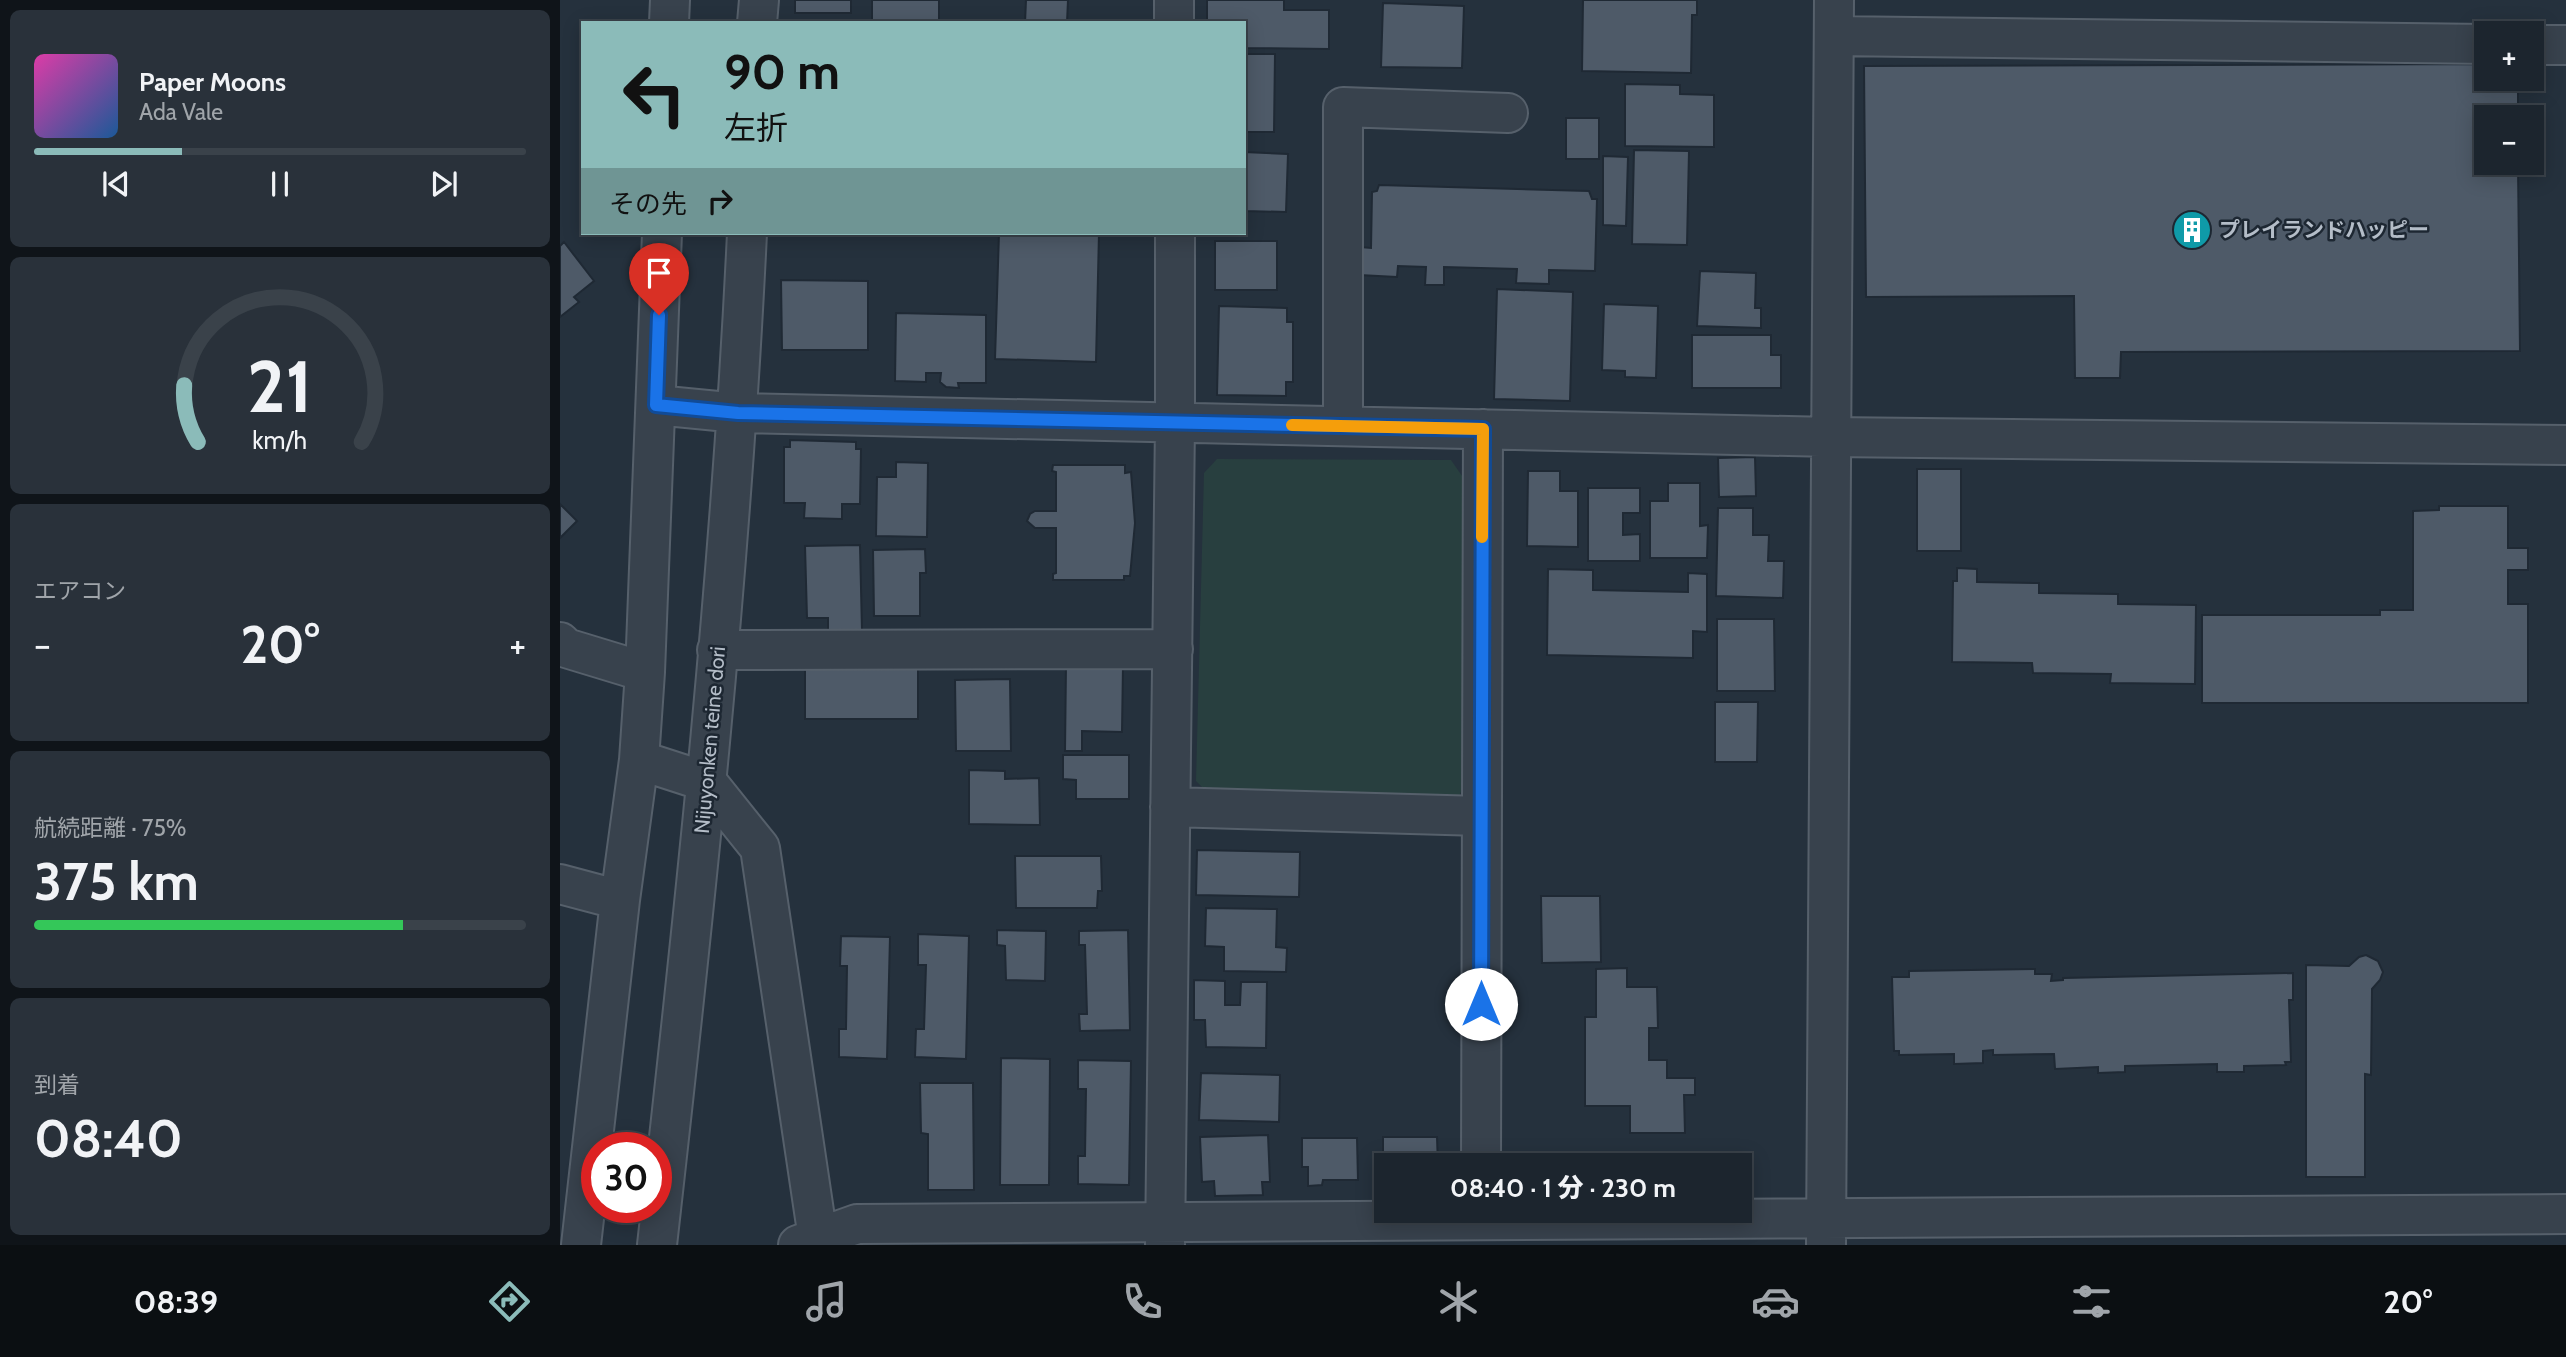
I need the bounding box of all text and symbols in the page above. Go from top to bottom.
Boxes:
map controls [2474,21,2544,175]
button: + [2474,21,2544,91]
text: 90 m [724,42,840,101]
icon: left [609,49,700,140]
text: Paper Moons [139,66,286,98]
text: Ada Vale [139,98,223,126]
button: − [2474,105,2544,175]
text: 左折 [724,108,788,147]
icon: previous [97,165,135,203]
icon: pause [261,165,299,203]
icon: next [425,165,463,203]
icon: right [701,182,739,220]
text: その先 [609,188,687,220]
building icon: プレイランドハッピー [2171,209,2213,251]
place label: プレイランドハッピー [2219,217,2429,242]
pin [629,243,689,315]
icon: arrive [640,254,678,292]
text: 21 [247,342,313,430]
text: km/h [253,424,307,454]
text: エアコン [34,577,126,605]
text: 20° [240,613,320,676]
text: − [34,621,51,668]
text: + [509,621,526,668]
street label: Nijuyonken teine dori [689,645,731,835]
text: 航続距離 · 75% [34,814,187,842]
text: 375 km [34,850,199,913]
position arrow [1444,967,1518,1041]
text: 到着 [34,1071,80,1099]
text: 08:40 [34,1107,183,1170]
speed limit sign: 30 [581,1132,672,1223]
text: 08:40 · 1 分 · 230 m [1450,1172,1676,1204]
icon: directions [485,1277,534,1326]
icon: music [802,1277,851,1326]
icon: phone [1118,1277,1167,1326]
icon: climate [1434,1277,1483,1326]
icon: car [1751,1277,1800,1326]
icon: filters [2067,1277,2116,1326]
text: 08:39 [134,1282,218,1321]
text: 20° [2383,1282,2432,1321]

